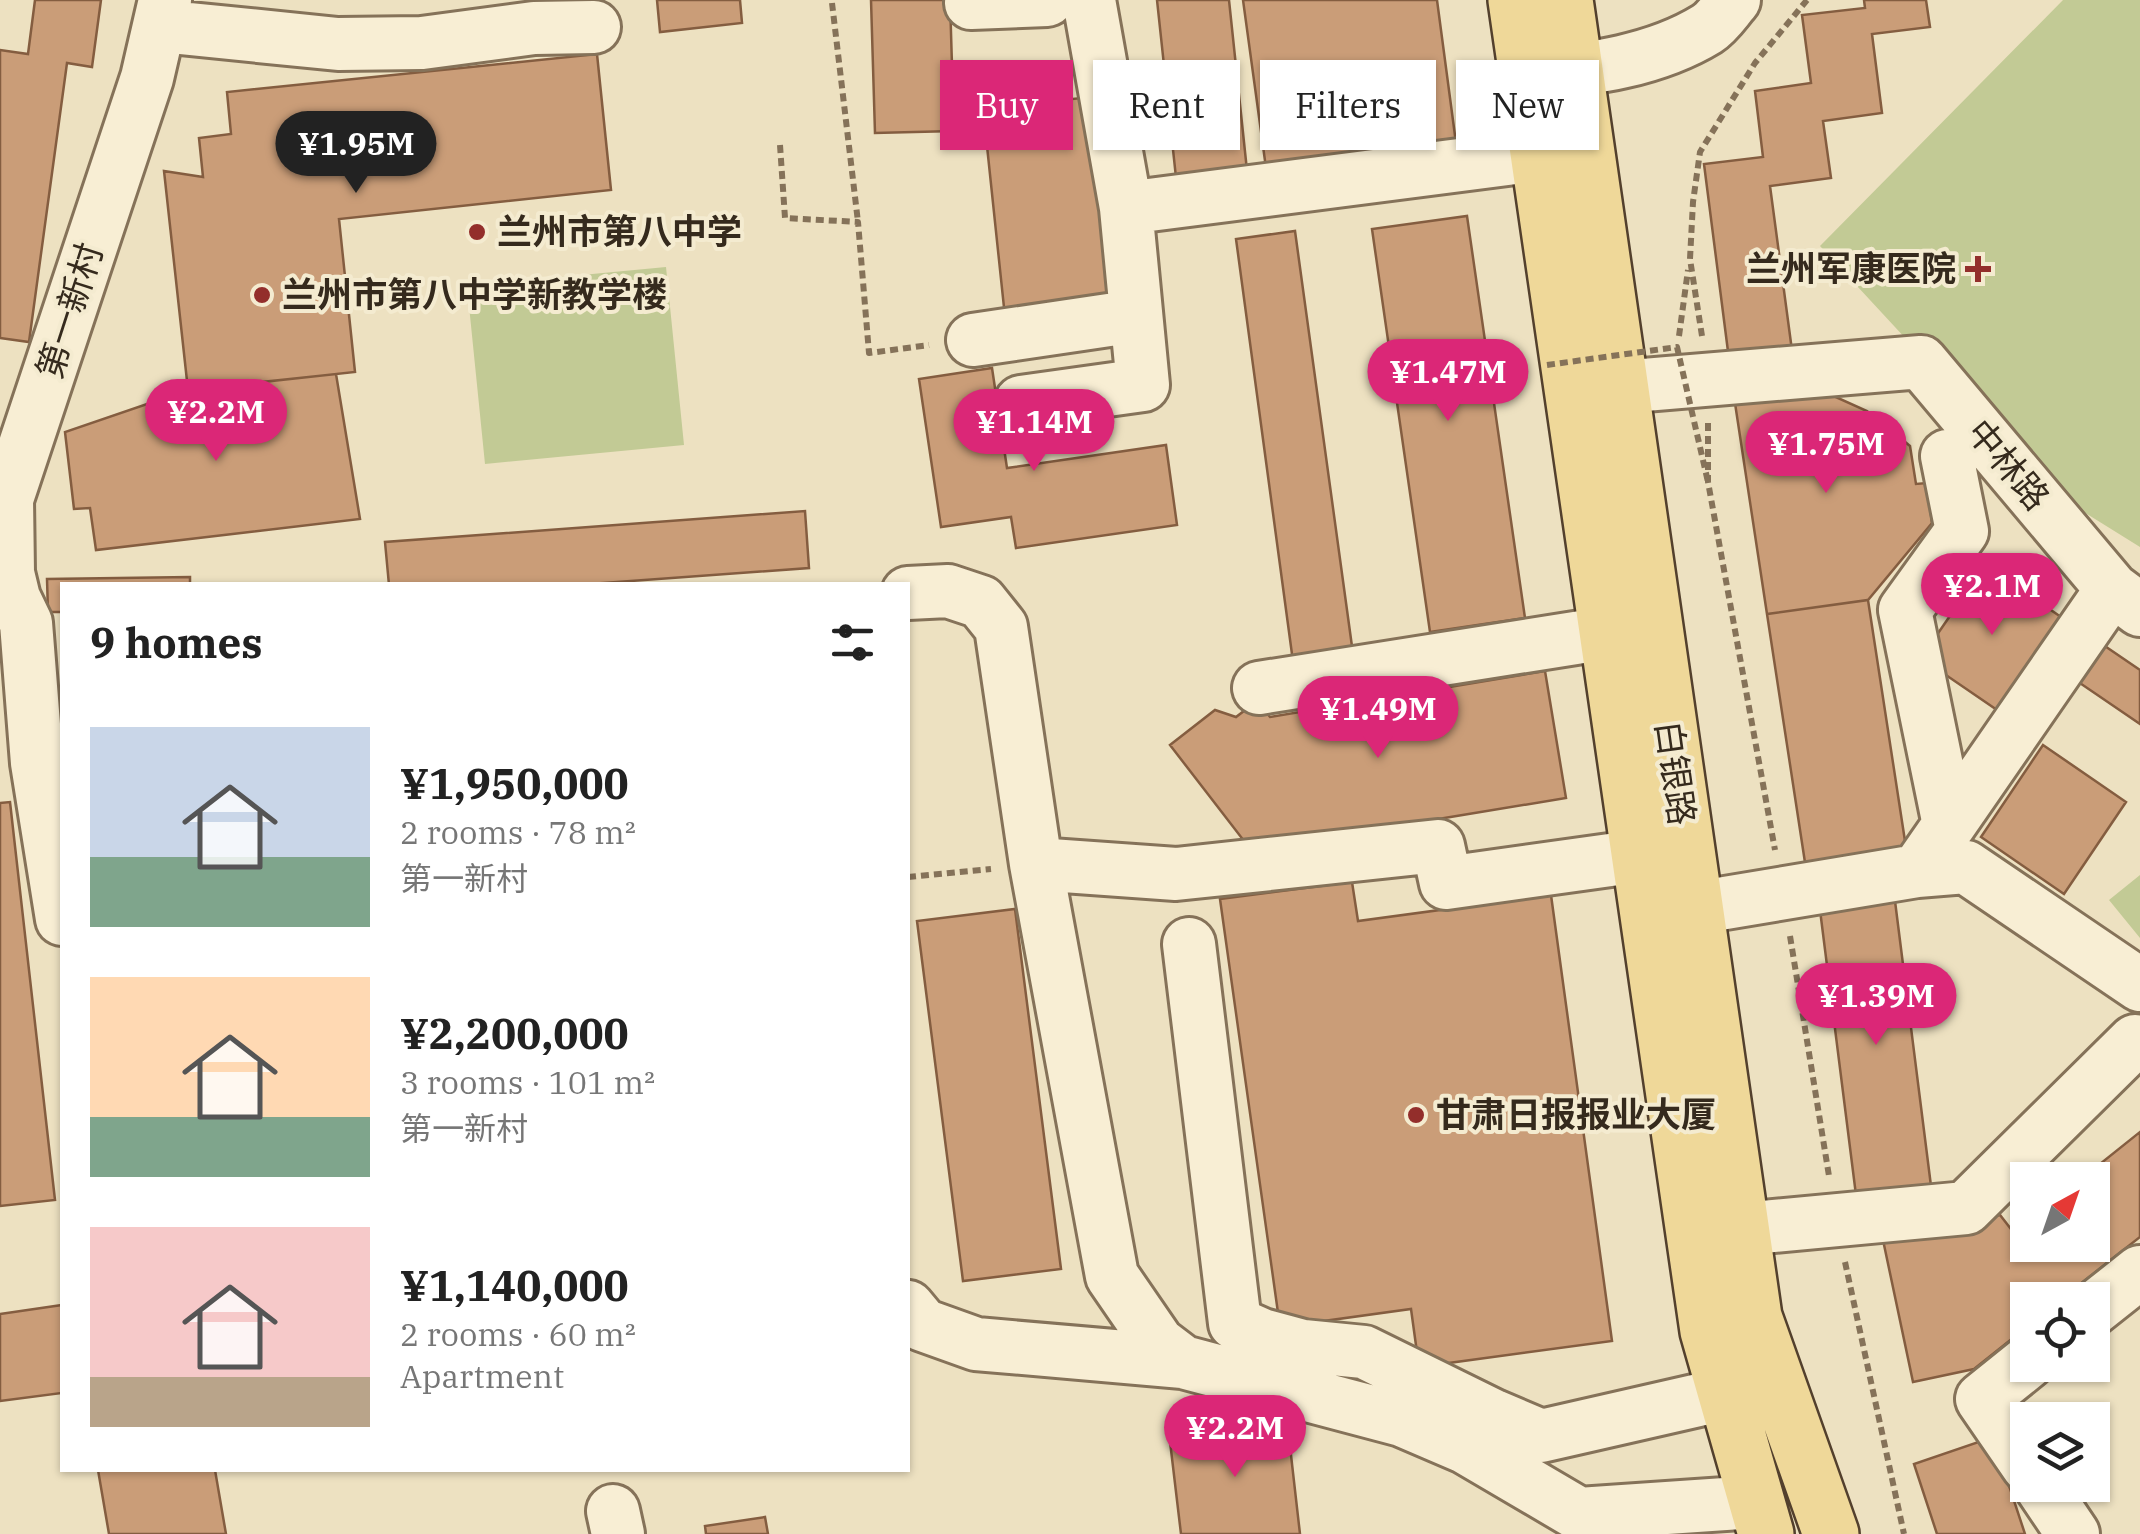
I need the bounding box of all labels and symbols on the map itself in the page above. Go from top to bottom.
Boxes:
pin: ¥1.95M [275,111,437,196]
place label: 兰州市第八中学 [497,208,742,254]
marker: 兰州市第八中学 [466,221,488,243]
street label: 第一新村 [26,237,113,384]
place label: 兰州军康医院 [1746,245,1956,291]
marker: 兰州军康医院 [1965,256,1991,282]
place label: 兰州市第八中学新教学楼 [282,271,667,317]
marker: 兰州市第八中学新教学楼 [251,284,273,306]
pin: ¥1.47M [1367,339,1529,424]
pin: ¥2.2M [146,379,286,464]
pin: ¥1.14M [953,389,1115,474]
street label: 中林路 [1957,409,2060,519]
pin: ¥1.75M [1745,411,1907,496]
pin: ¥2.1M [1922,553,2062,638]
pin: ¥1.49M [1297,676,1459,761]
street label: 白银路 [1646,718,1706,828]
pin: ¥1.39M [1795,963,1957,1048]
place label: 甘肃日报报业大厦 [1436,1091,1716,1137]
marker: 甘肃日报报业大厦 [1405,1104,1427,1126]
north arrow [2010,1162,2110,1262]
pin: ¥2.2M [1165,1395,1305,1480]

